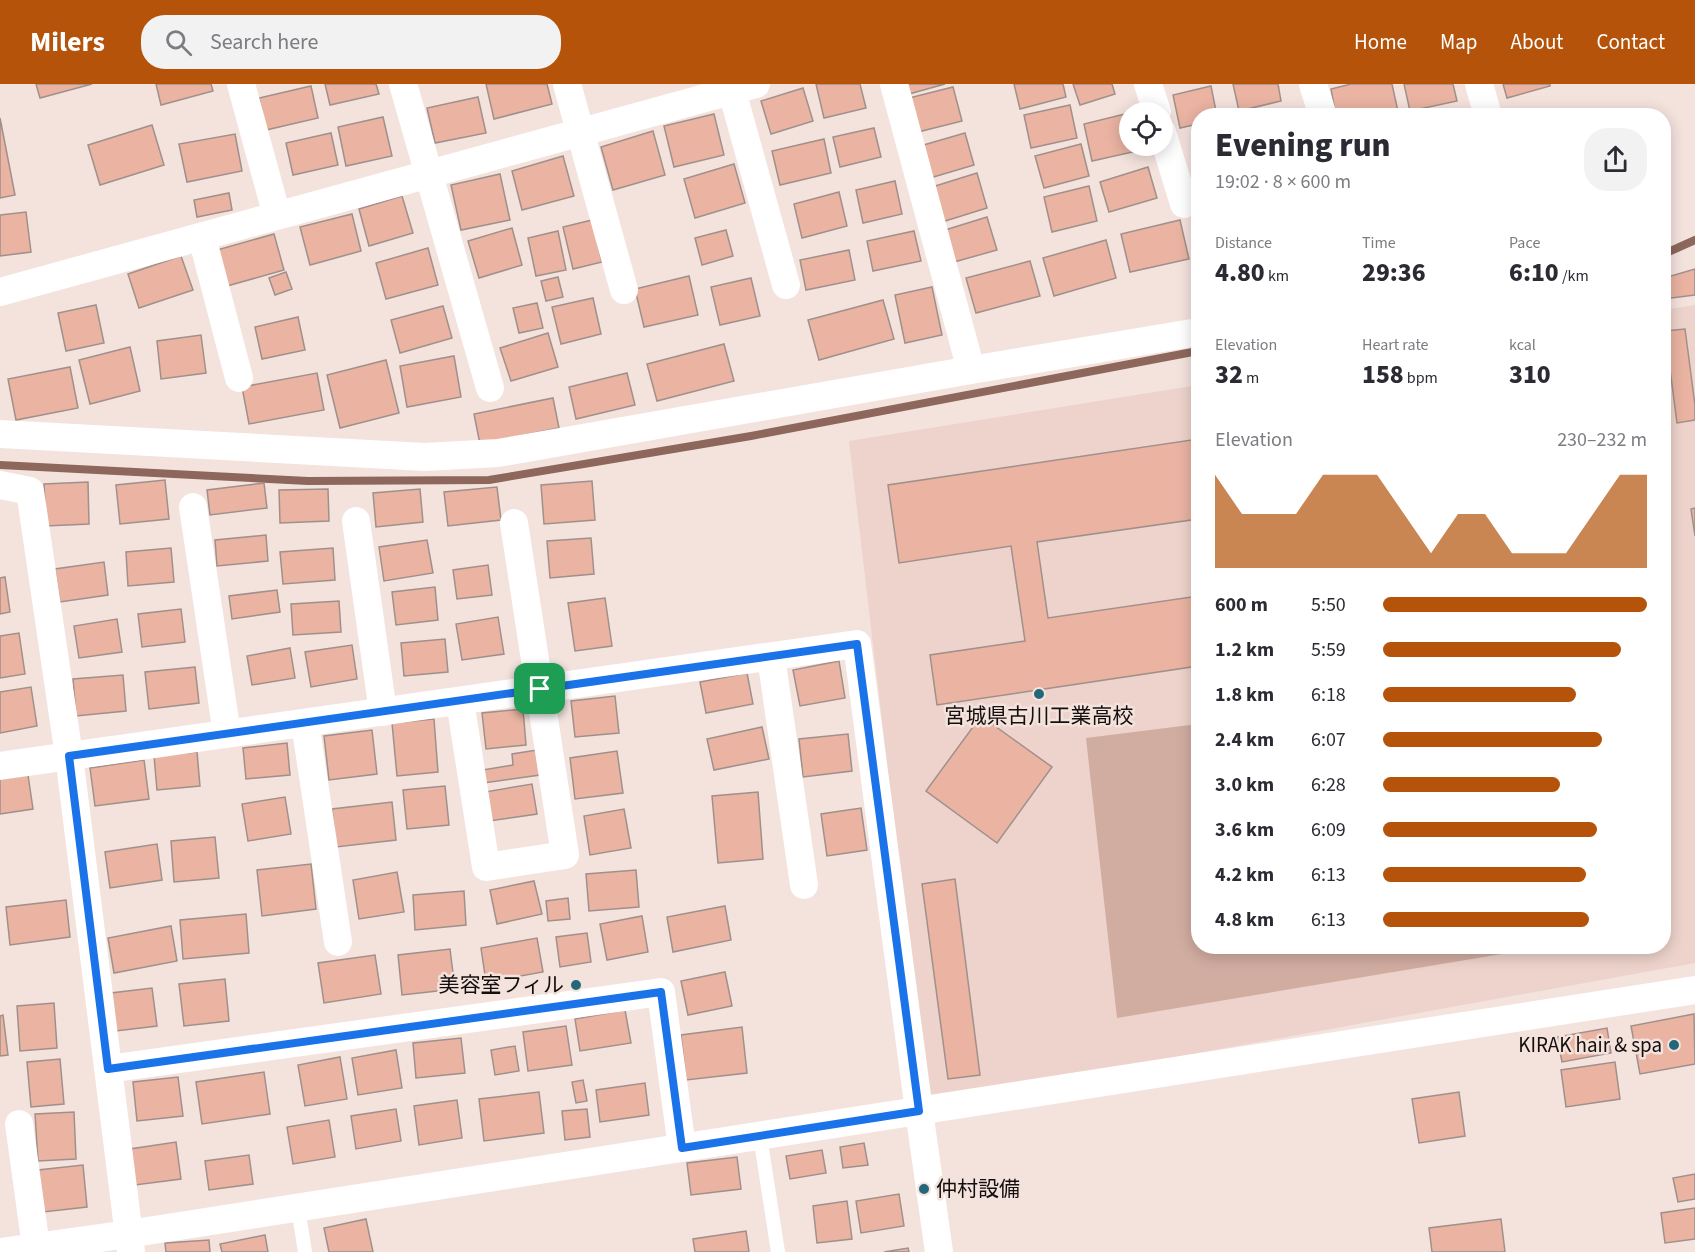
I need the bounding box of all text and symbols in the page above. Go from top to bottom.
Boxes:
search box [141,15,561,69]
text: Milers [30,22,105,62]
icon: search [162,26,195,59]
text: Search here [210,26,318,58]
text: Home [1354,27,1407,57]
text: Map [1440,27,1478,57]
text: About [1511,27,1563,57]
text: Contact [1596,27,1665,57]
map controls [1119,102,1173,156]
button: locate [1119,102,1173,156]
text: Evening run [1215,122,1391,169]
button: share [1584,128,1647,191]
text: 19:02 · 8 × 600 m [1215,168,1351,196]
text: Distance [1215,232,1272,254]
text: Time [1362,232,1396,254]
text: Pace [1509,232,1540,254]
text: 4.80 [1215,254,1265,291]
text: 29:36 [1362,254,1426,291]
text: 6:10 [1509,254,1559,291]
text: km [1265,265,1289,287]
text: /km [1559,265,1589,287]
text: Elevation [1215,334,1277,356]
text: Heart rate [1362,334,1429,356]
text: kcal [1509,334,1536,356]
text: 32 [1215,356,1243,393]
text: 158 [1362,356,1404,393]
text: 310 [1509,356,1551,393]
text: m [1243,367,1259,389]
text: bpm [1404,367,1438,389]
text: Elevation [1215,426,1293,454]
text: 230–232 m [1557,426,1647,454]
text: 600 m [1215,591,1268,619]
text: 5:50 [1311,591,1346,619]
text: 1.2 km [1215,636,1274,664]
text: 5:59 [1311,636,1346,664]
pin [514,663,565,714]
icon: arrive [523,672,556,705]
text: 1.8 km [1215,681,1274,709]
text: 6:18 [1311,681,1346,709]
marker: 宮城県古川工業高校 [1032,687,1046,701]
place label: 宮城県古川工業高校 [945,701,1134,731]
text: 2.4 km [1215,726,1274,754]
text: 6:07 [1311,726,1346,754]
text: 3.0 km [1215,771,1274,799]
text: 6:28 [1311,771,1346,799]
text: 3.6 km [1215,816,1274,844]
text: 6:09 [1311,816,1346,844]
text: 4.2 km [1215,861,1274,889]
text: 6:13 [1311,861,1346,889]
text: 4.8 km [1215,906,1274,934]
text: 6:13 [1311,906,1346,934]
place label: 美容室フィル [438,970,564,1000]
marker: 美容室フィル [569,978,583,992]
place label: KIRAK hair & spa [1518,1030,1662,1060]
marker: KIRAK hair & spa [1667,1038,1681,1052]
place label: 仲村設備 [936,1174,1020,1204]
marker: 仲村設備 [917,1182,931,1196]

